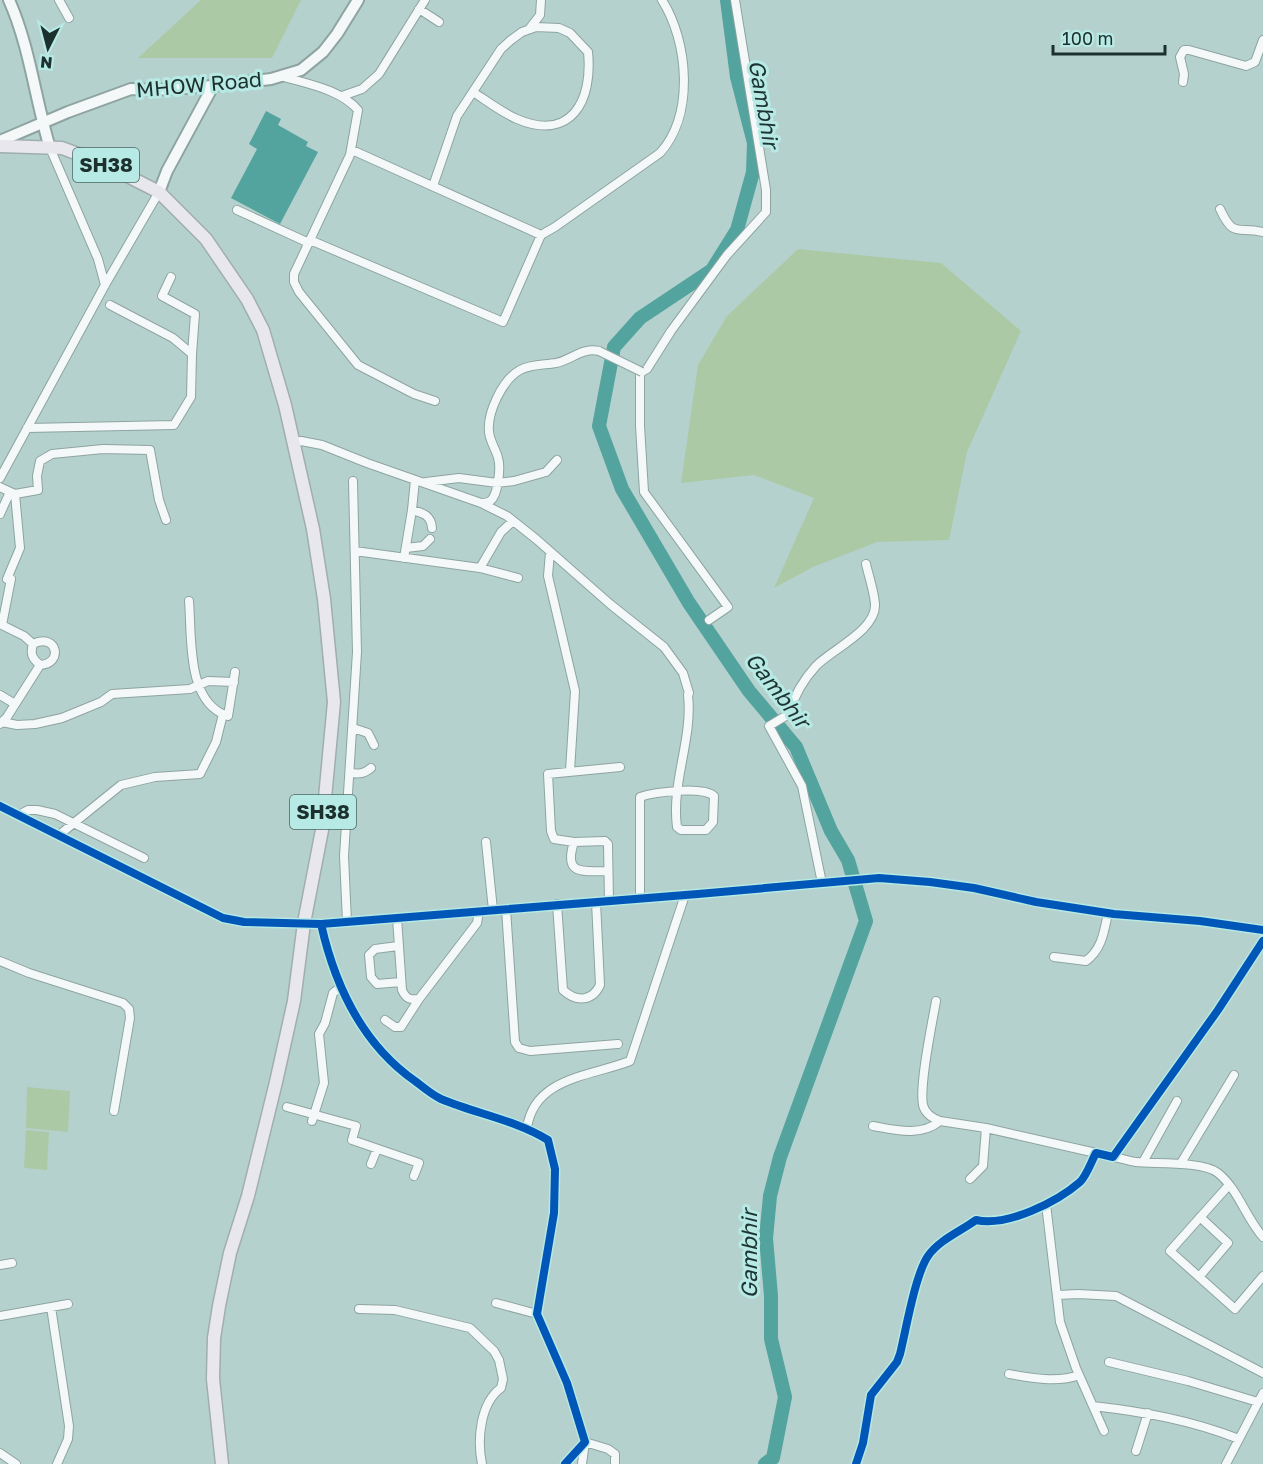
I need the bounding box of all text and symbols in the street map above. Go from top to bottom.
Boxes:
north arrow [18,18,78,78]
scale bar [1053,18,1166,56]
text: 100 m [1062,27,1113,49]
text: N [39,52,54,73]
water label: Gambhir [743,58,786,153]
street label: MHOW Road [135,66,263,102]
road number: SH38 [73,148,139,182]
water label: Gambhir [740,646,819,736]
road number: SH38 [290,795,356,829]
water label: Gambhir [735,1206,762,1298]

